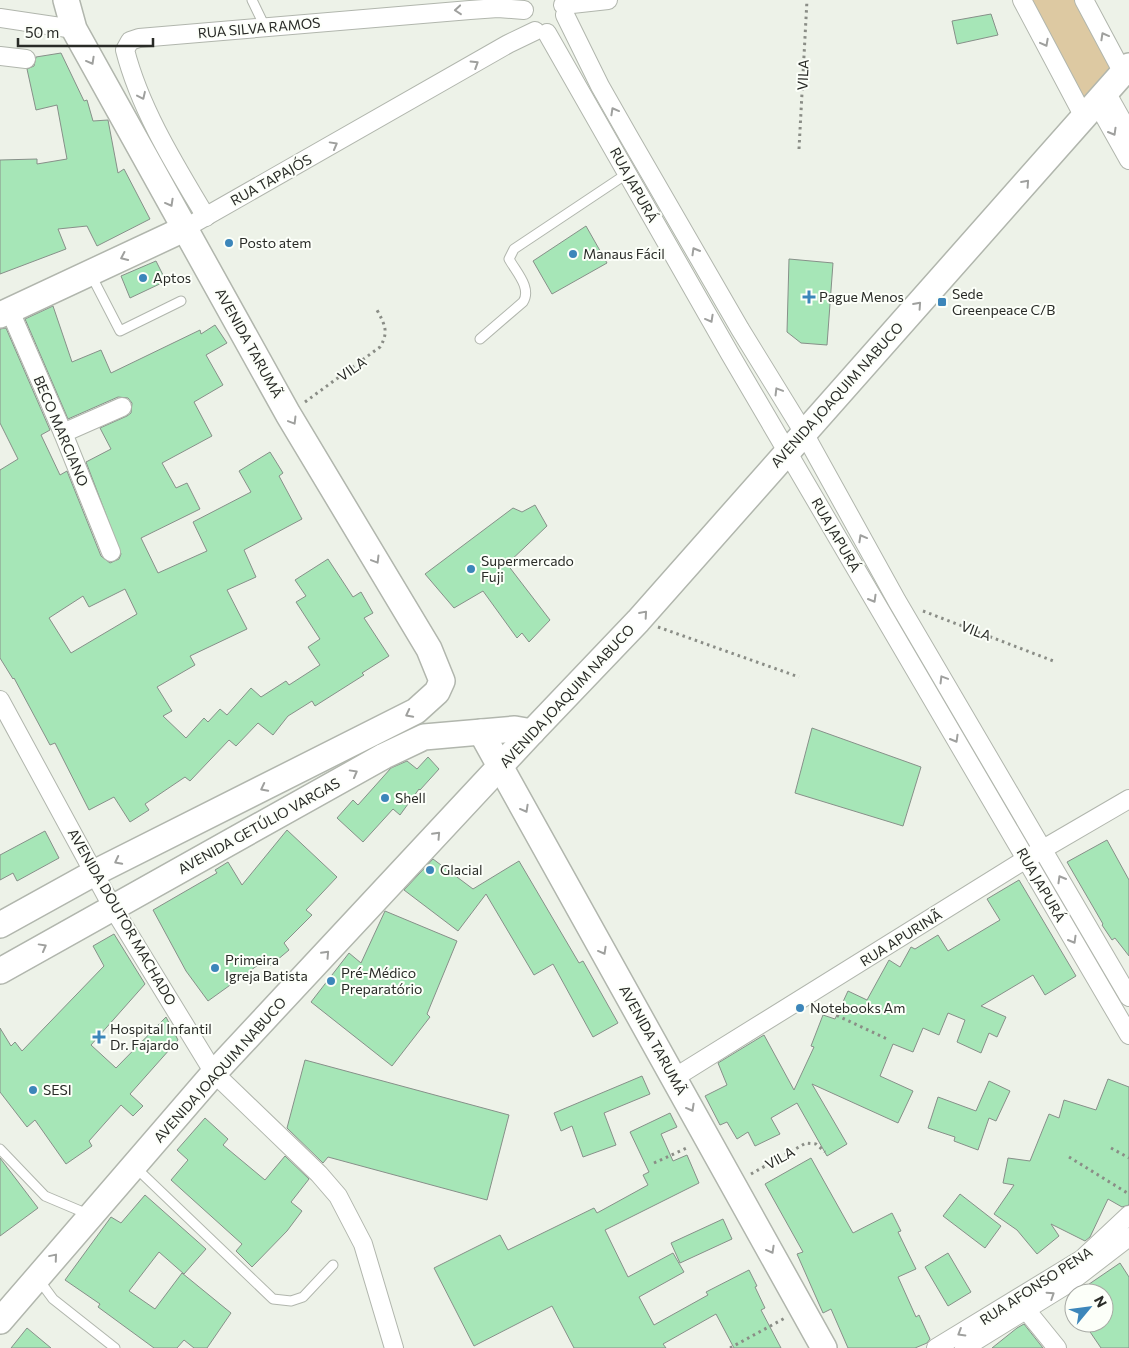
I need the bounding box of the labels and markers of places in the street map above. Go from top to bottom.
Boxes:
place label: Posto atem [239,234,311,251]
marker: Posto atem [223,237,235,249]
place label: Manaus Fácil [583,245,665,262]
marker: Manaus Fácil [567,248,579,260]
place label: Aptos [153,269,191,286]
marker: Aptos [137,272,149,284]
place label: Sede Greenpeace C/B [952,285,1055,318]
place label: Pague Menos [819,288,904,305]
marker: Pague Menos [803,291,815,303]
marker: Sede Greenpeace C/B [936,296,948,308]
place label: Supermercado Fuji [481,552,574,585]
marker: Supermercado Fuji [465,563,477,575]
place label: Shell [395,789,426,806]
marker: Shell [379,792,391,804]
place label: Glacial [440,861,483,878]
marker: Glacial [424,864,436,876]
place label: Primeira Igreja Batista [225,951,308,984]
marker: Primeira Igreja Batista [209,962,221,974]
place label: Pré-Médico Preparatório [341,964,422,997]
marker: Pré-Médico Preparatório [325,975,337,987]
place label: Notebooks Am [810,999,905,1016]
marker: Notebooks Am [794,1002,806,1014]
place label: Hospital Infantil Dr. Fajardo [110,1020,212,1053]
marker: Hospital Infantil Dr. Fajardo [92,1030,106,1044]
place label: SESI [43,1081,72,1098]
marker: SESI [27,1084,39,1096]

